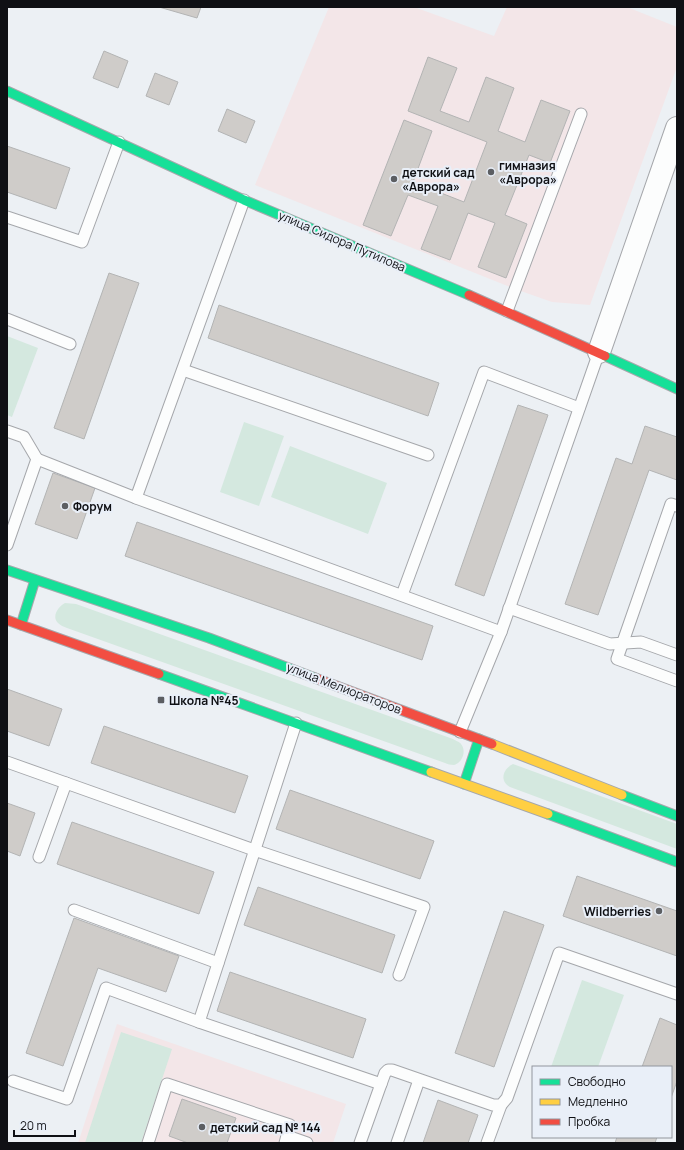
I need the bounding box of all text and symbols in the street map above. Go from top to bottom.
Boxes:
place label: гимназия «Аврора» [499,157,557,188]
place label: детский сад «Аврора» [402,164,475,195]
marker: гимназия «Аврора» [486,167,496,177]
marker: детский сад «Аврора» [389,174,399,184]
street label: улица Сидора Путилова [276,206,408,276]
place label: Форум [73,498,112,515]
marker: Форум [60,501,70,511]
street label: улица Мелиораторов [284,658,404,718]
place label: Школа №45 [169,692,239,709]
marker: Школа №45 [156,695,166,705]
place label: Wildberries [584,903,651,920]
marker: Wildberries [654,906,664,916]
legend [532,1066,672,1138]
text: Свободно [568,1073,626,1090]
text: Медленно [568,1093,628,1110]
scale bar [14,1112,75,1138]
text: Пробка [568,1113,610,1130]
text: 20 m [20,1117,47,1134]
place label: детский сад № 144 [210,1119,321,1136]
marker: детский сад № 144 [197,1122,207,1132]

